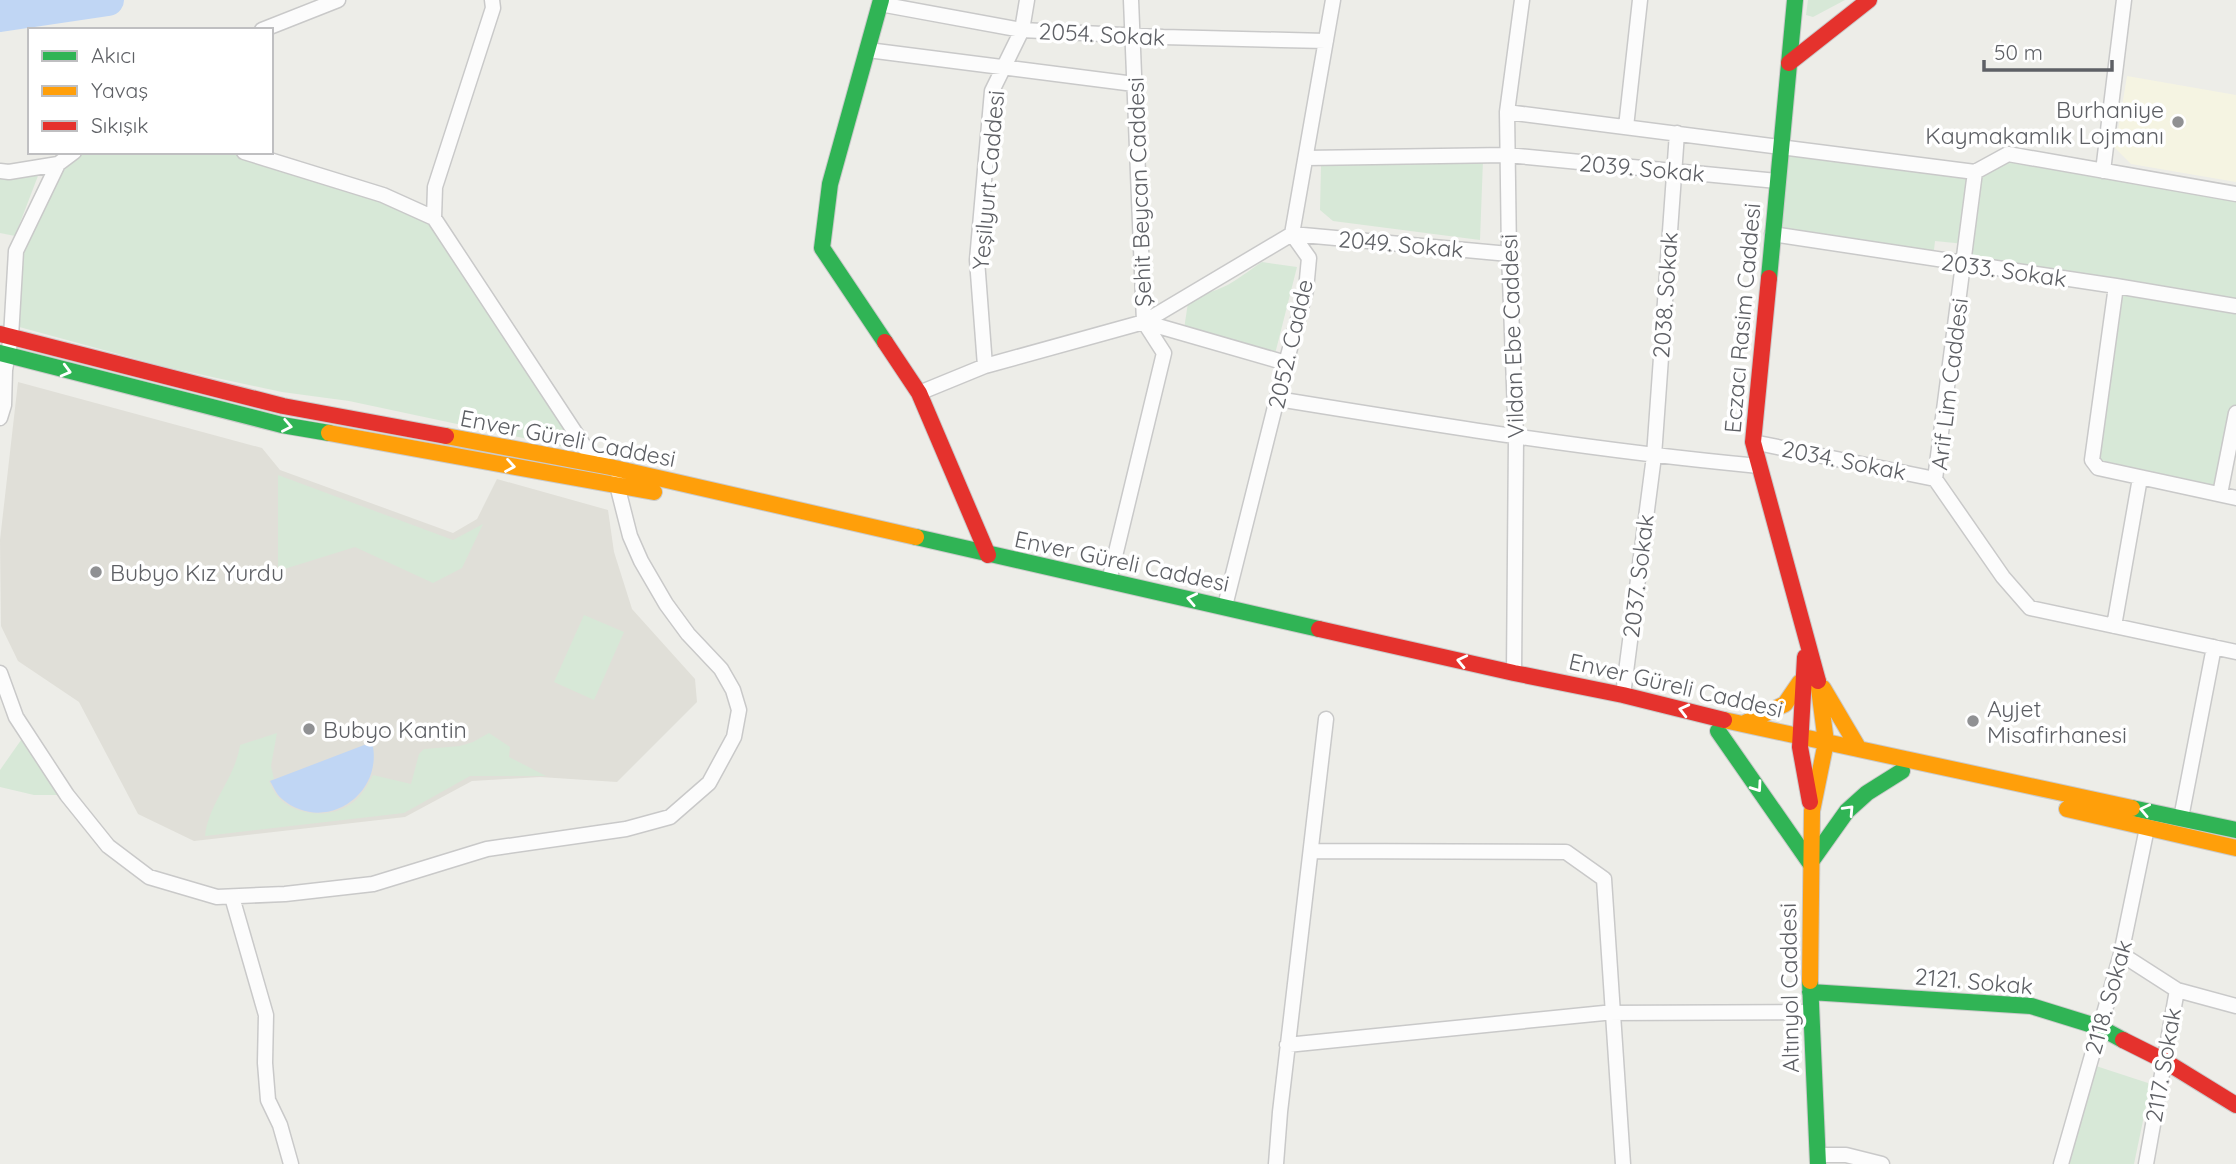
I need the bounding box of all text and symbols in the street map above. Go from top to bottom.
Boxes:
street label: 2054. Sokak [1038,16,1166,52]
legend [28,28,273,154]
scale bar [1984,28,2112,72]
text: 50 m [1994,39,2043,65]
text: Akıcı [91,42,136,68]
text: Yavaş [91,77,148,103]
street label: Şehit Beycan Caddesi [1121,77,1157,307]
street label: Yeşilyurt Caddesi [966,89,1010,271]
place label: Burhaniye Kaymakamlık Lojmanı [1925,95,2164,150]
text: Sıkışık [91,112,149,138]
marker: Burhaniye Kaymakamlık Lojmanı [2170,114,2186,130]
street label: 2039. Sokak [1578,148,1706,188]
street label: Eczacı Rasim Caddesi [1717,202,1767,434]
street label: 2049. Sokak [1337,224,1465,264]
street label: 2038. Sokak [1646,231,1684,359]
street label: Vildan Ebe Caddesi [1494,233,1530,439]
street label: 2033. Sokak [1939,247,2069,293]
street label: 2052. Cadde [1261,276,1319,412]
street label: Arif Lim Caddesi [1924,296,1974,472]
one-way arrow [60,363,72,377]
street label: Enver Güreli Caddesi [458,403,678,473]
one-way arrow [281,418,293,433]
street label: 2034. Sokak [1779,434,1909,486]
one-way arrow [505,458,516,473]
street label: 2037. Sokak [1616,512,1660,640]
street label: Enver Güreli Caddesi [1012,524,1232,598]
place label: Bubyo Kız Yurdu [110,558,284,587]
marker: Bubyo Kız Yurdu [88,564,104,580]
one-way arrow [1186,592,1198,607]
street label: Enver Güreli Caddesi [1566,646,1786,724]
one-way arrow [1456,655,1468,669]
place label: Ayjet Misafirhanesi [1987,694,2127,749]
one-way arrow [1678,704,1690,718]
marker: Ayjet Misafirhanesi [1965,713,1981,729]
place label: Bubyo Kantin [323,715,467,744]
marker: Bubyo Kantin [301,721,317,737]
one-way arrow [1749,779,1761,792]
one-way arrow [2139,804,2151,819]
one-way arrow [1841,805,1854,818]
street label: Altınyol Caddesi [1773,903,1805,1073]
street label: 2118. Sokak [2078,936,2138,1058]
street label: 2121. Sokak [1914,961,2034,1001]
street label: 2117. Sokak [2139,1005,2187,1125]

